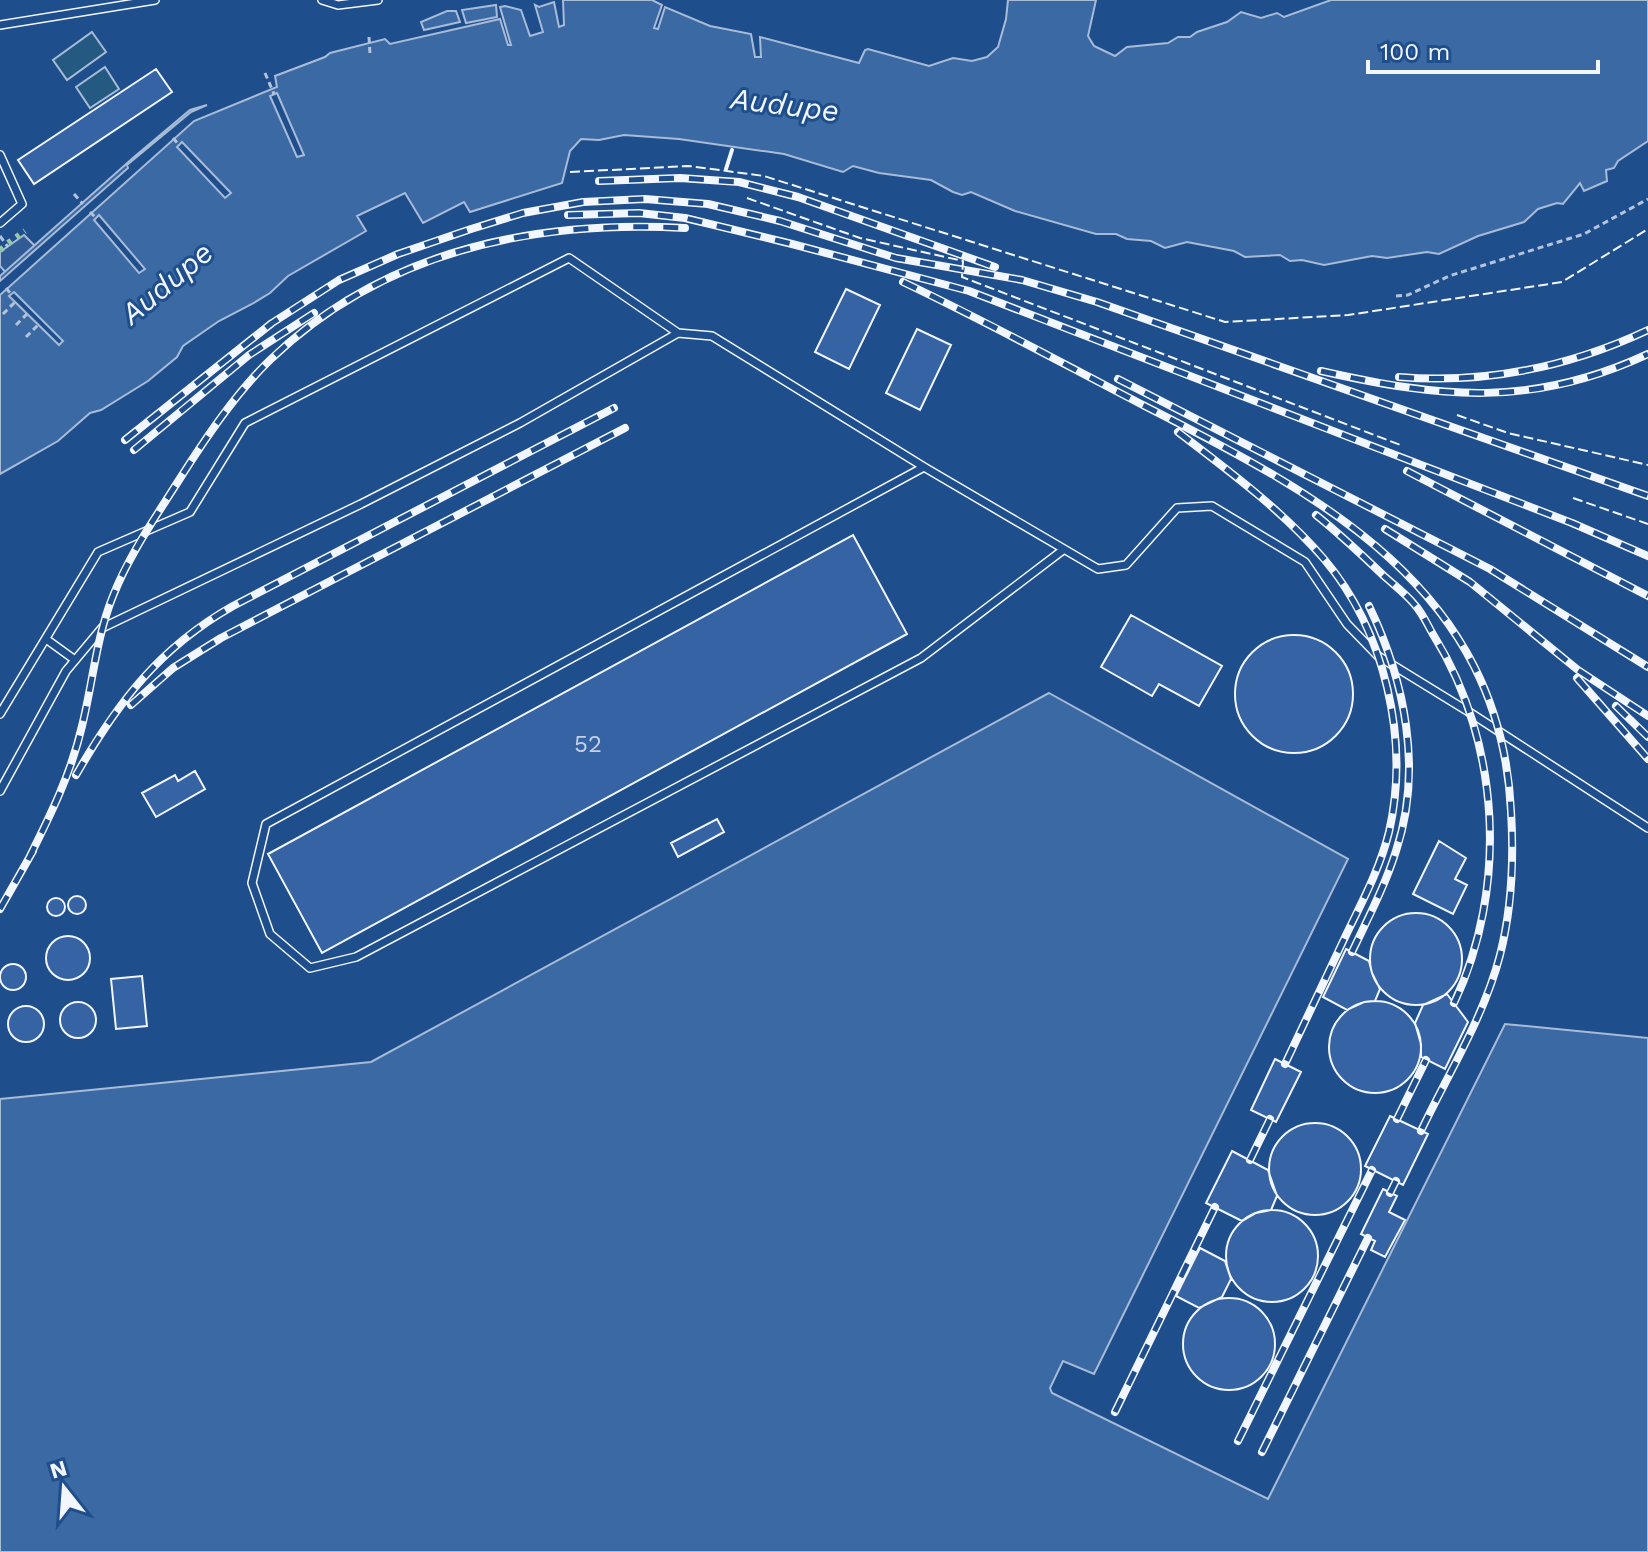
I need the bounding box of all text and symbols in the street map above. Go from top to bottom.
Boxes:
scale bar [1368,24,1598,74]
text: 100 m [1380,38,1450,66]
water label: Audupe [727,80,841,129]
water label: Audupe [112,234,220,332]
house number: 52 [574,730,602,758]
north arrow [24,1448,104,1528]
text: N [47,1455,70,1484]

